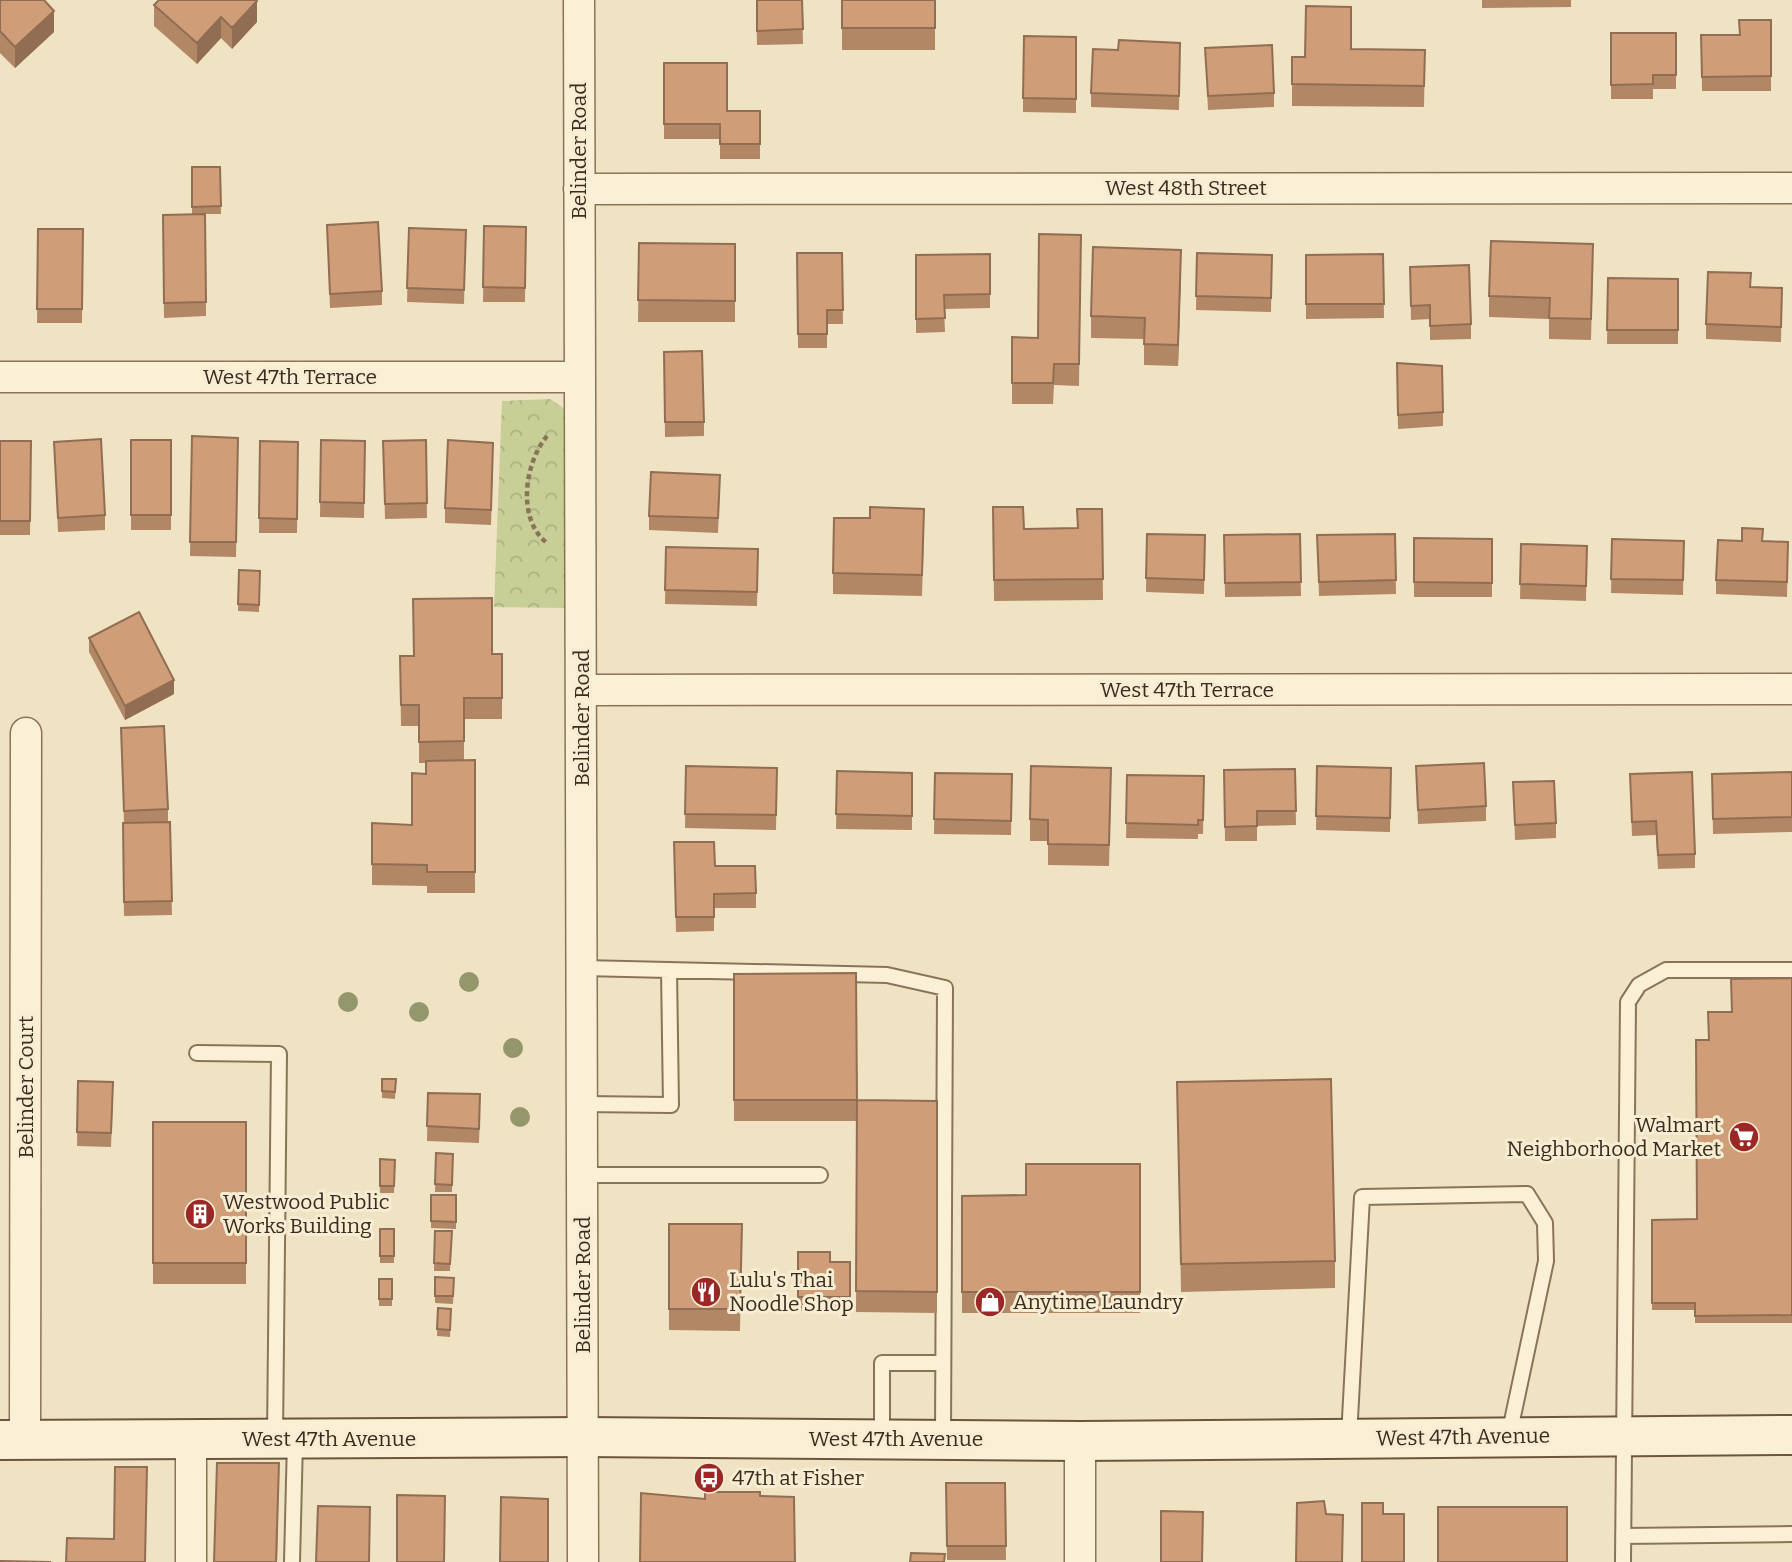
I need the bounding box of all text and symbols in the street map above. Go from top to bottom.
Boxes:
street label: Belinder Road [566,82,592,220]
street label: West 48th Street [1105,175,1267,201]
street label: West 47th Terrace [203,364,377,390]
street label: Belinder Road [569,649,595,787]
street label: West 47th Terrace [1100,677,1274,703]
street label: Belinder Court [13,1015,39,1158]
place label: Walmart Neighborhood Market [1506,1112,1721,1162]
supermarket icon: Walmart Neighborhood Market [1727,1120,1761,1154]
place label: Westwood Public Works Building [223,1189,390,1239]
building icon: Westwood Public Works Building [183,1197,217,1231]
street label: Belinder Road [570,1216,596,1354]
place label: Lulu's Thai Noodle Shop [729,1267,854,1317]
restaurant icon: Lulu's Thai Noodle Shop [689,1275,723,1309]
shop icon: Anytime Laundry [973,1285,1007,1319]
place label: Anytime Laundry [1013,1289,1184,1315]
street label: West 47th Avenue [1376,1422,1550,1452]
street label: West 47th Avenue [242,1426,416,1452]
street label: West 47th Avenue [809,1426,983,1452]
bus stop icon: 47th at Fisher [692,1461,726,1495]
place label: 47th at Fisher [732,1465,864,1491]

